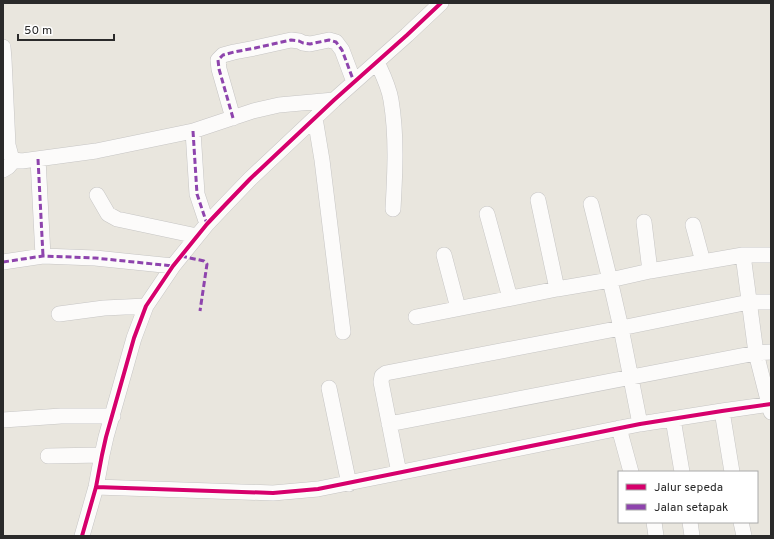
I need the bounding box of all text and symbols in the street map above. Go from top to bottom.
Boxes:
scale bar [18,16,114,42]
text: 50 m [24,23,52,39]
legend [618,471,758,523]
text: Jalur sepeda [654,480,723,496]
text: Jalan setapak [654,500,728,516]

